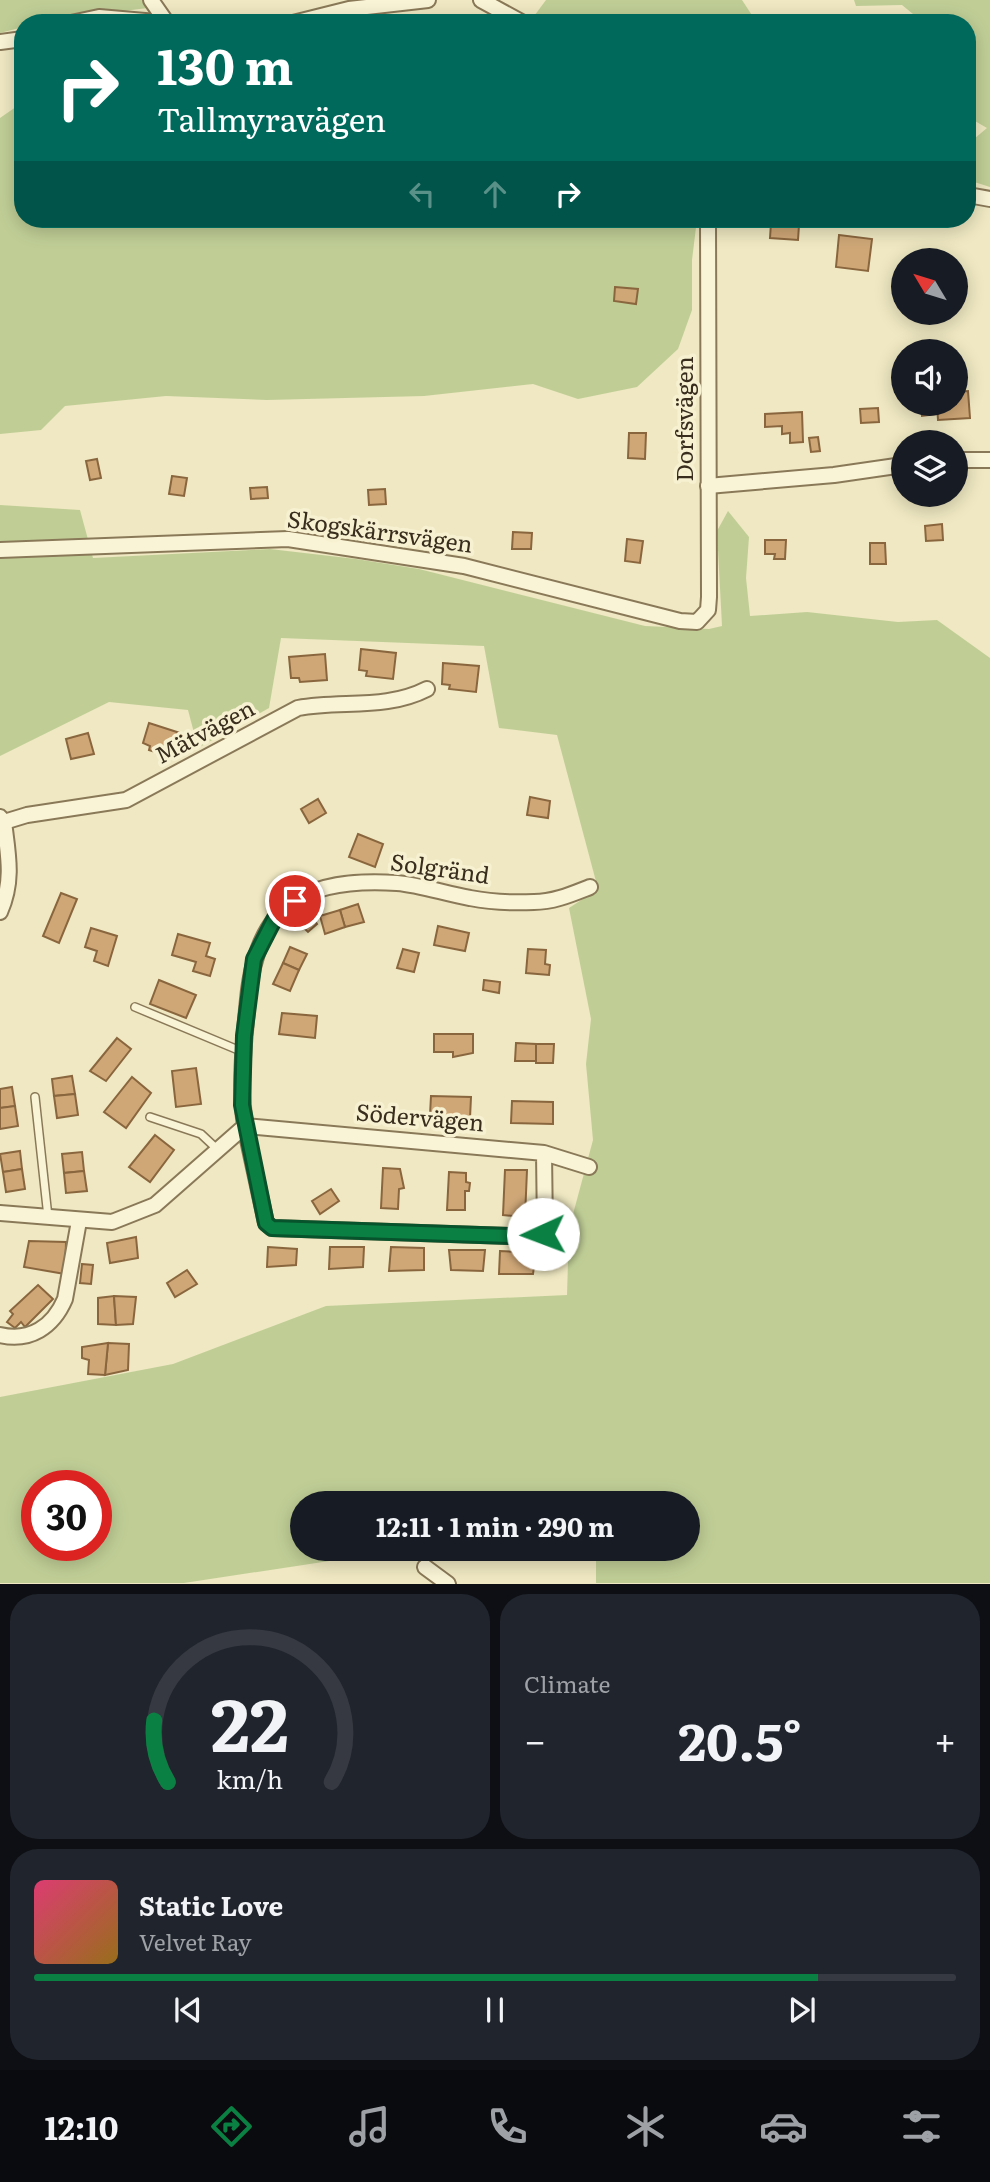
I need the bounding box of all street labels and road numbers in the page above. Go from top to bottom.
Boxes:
street label: Dorfsvägen [666,356,700,482]
street label: Skogskärrsvägen [285,500,475,560]
street label: Mätvägen [148,690,260,771]
street label: Solgränd [389,843,492,891]
street label: Södervägen [355,1093,486,1139]

